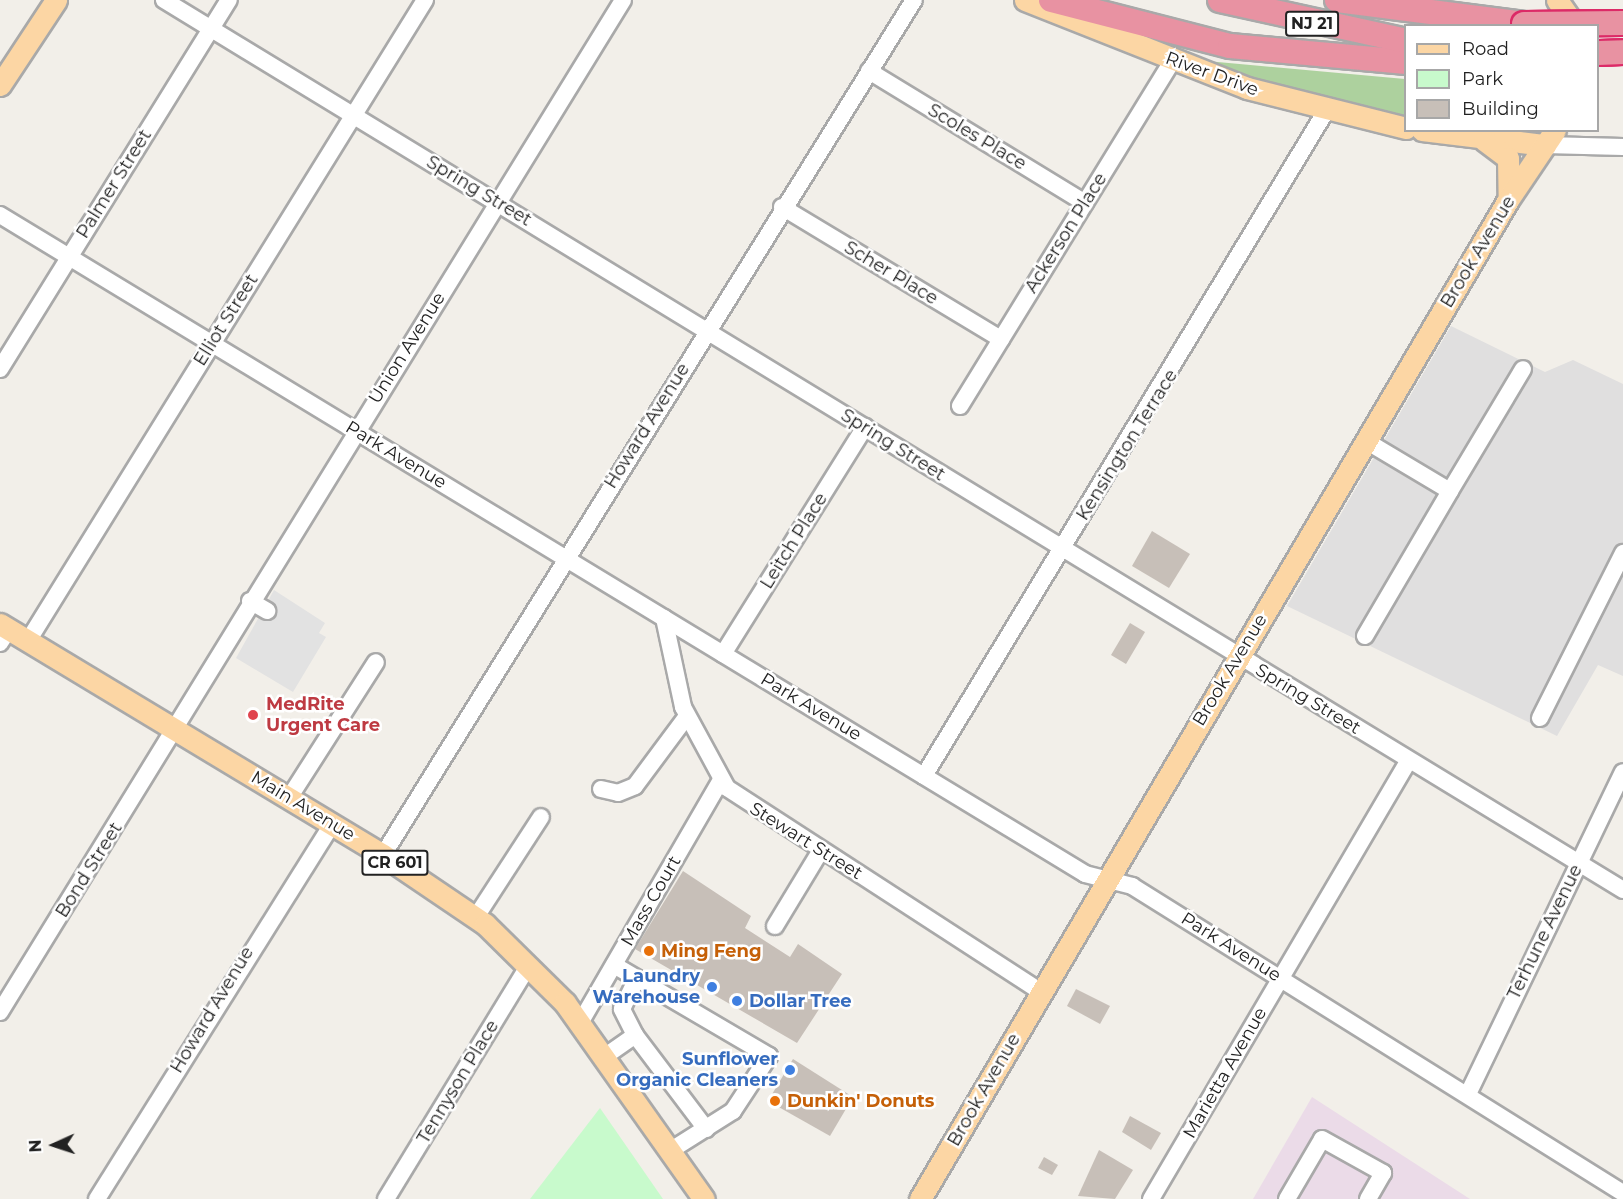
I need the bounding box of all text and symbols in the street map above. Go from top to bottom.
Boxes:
road number: NJ 21 [1285,11,1339,37]
legend [1404,24,1599,132]
text: Road [1462,38,1509,60]
street label: River Drive [1163,47,1261,101]
text: Park [1462,68,1503,90]
text: Building [1462,98,1539,120]
street label: Scoles Place [924,99,1030,175]
street label: Palmer Street [72,126,156,242]
street label: Spring Street [423,151,535,231]
street label: Ackerson Place [1020,169,1112,297]
street label: Brook Avenue [1436,192,1520,312]
street label: Scher Place [840,237,942,309]
street label: Elliot Street [189,270,263,370]
street label: Union Avenue [364,288,450,408]
street label: Howard Avenue [600,359,694,493]
street label: Kensington Terrace [1072,366,1182,524]
street label: Spring Street [837,404,949,486]
street label: Park Avenue [342,416,450,494]
street label: Leitch Place [756,489,832,593]
street label: Brook Avenue [1188,610,1272,730]
street label: Spring Street [1252,659,1364,739]
street label: Park Avenue [757,668,865,746]
place label: MedRite Urgent Care [266,694,380,736]
marker: MedRite Urgent Care [244,706,262,724]
street label: Main Avenue [247,766,359,846]
street label: Stewart Street [746,798,866,884]
street label: Bond Street [51,818,127,922]
road number: CR 601 [360,850,430,876]
street label: Mass Court [616,852,686,950]
street label: Terhune Avenue [1503,861,1587,1003]
street label: Park Avenue [1177,908,1285,986]
place label: Ming Feng [661,940,762,962]
street label: Howard Avenue [166,943,258,1077]
marker: Ming Feng [642,944,656,958]
place label: Laundry Warehouse [592,966,700,1008]
marker: Laundry Warehouse [705,980,719,994]
place label: Dollar Tree [749,990,852,1012]
marker: Dollar Tree [730,994,744,1008]
street label: Marietta Avenue [1179,1004,1271,1142]
street label: Tennyson Place [413,1016,503,1148]
street label: Brook Avenue [943,1030,1025,1150]
place label: Sunflower Organic Cleaners [616,1049,778,1092]
marker: Sunflower Organic Cleaners [783,1063,797,1077]
place label: Dunkin' Donuts [787,1090,934,1112]
marker: Dunkin' Donuts [768,1094,782,1108]
north arrow [24,1115,84,1175]
text: N [26,1139,45,1153]

